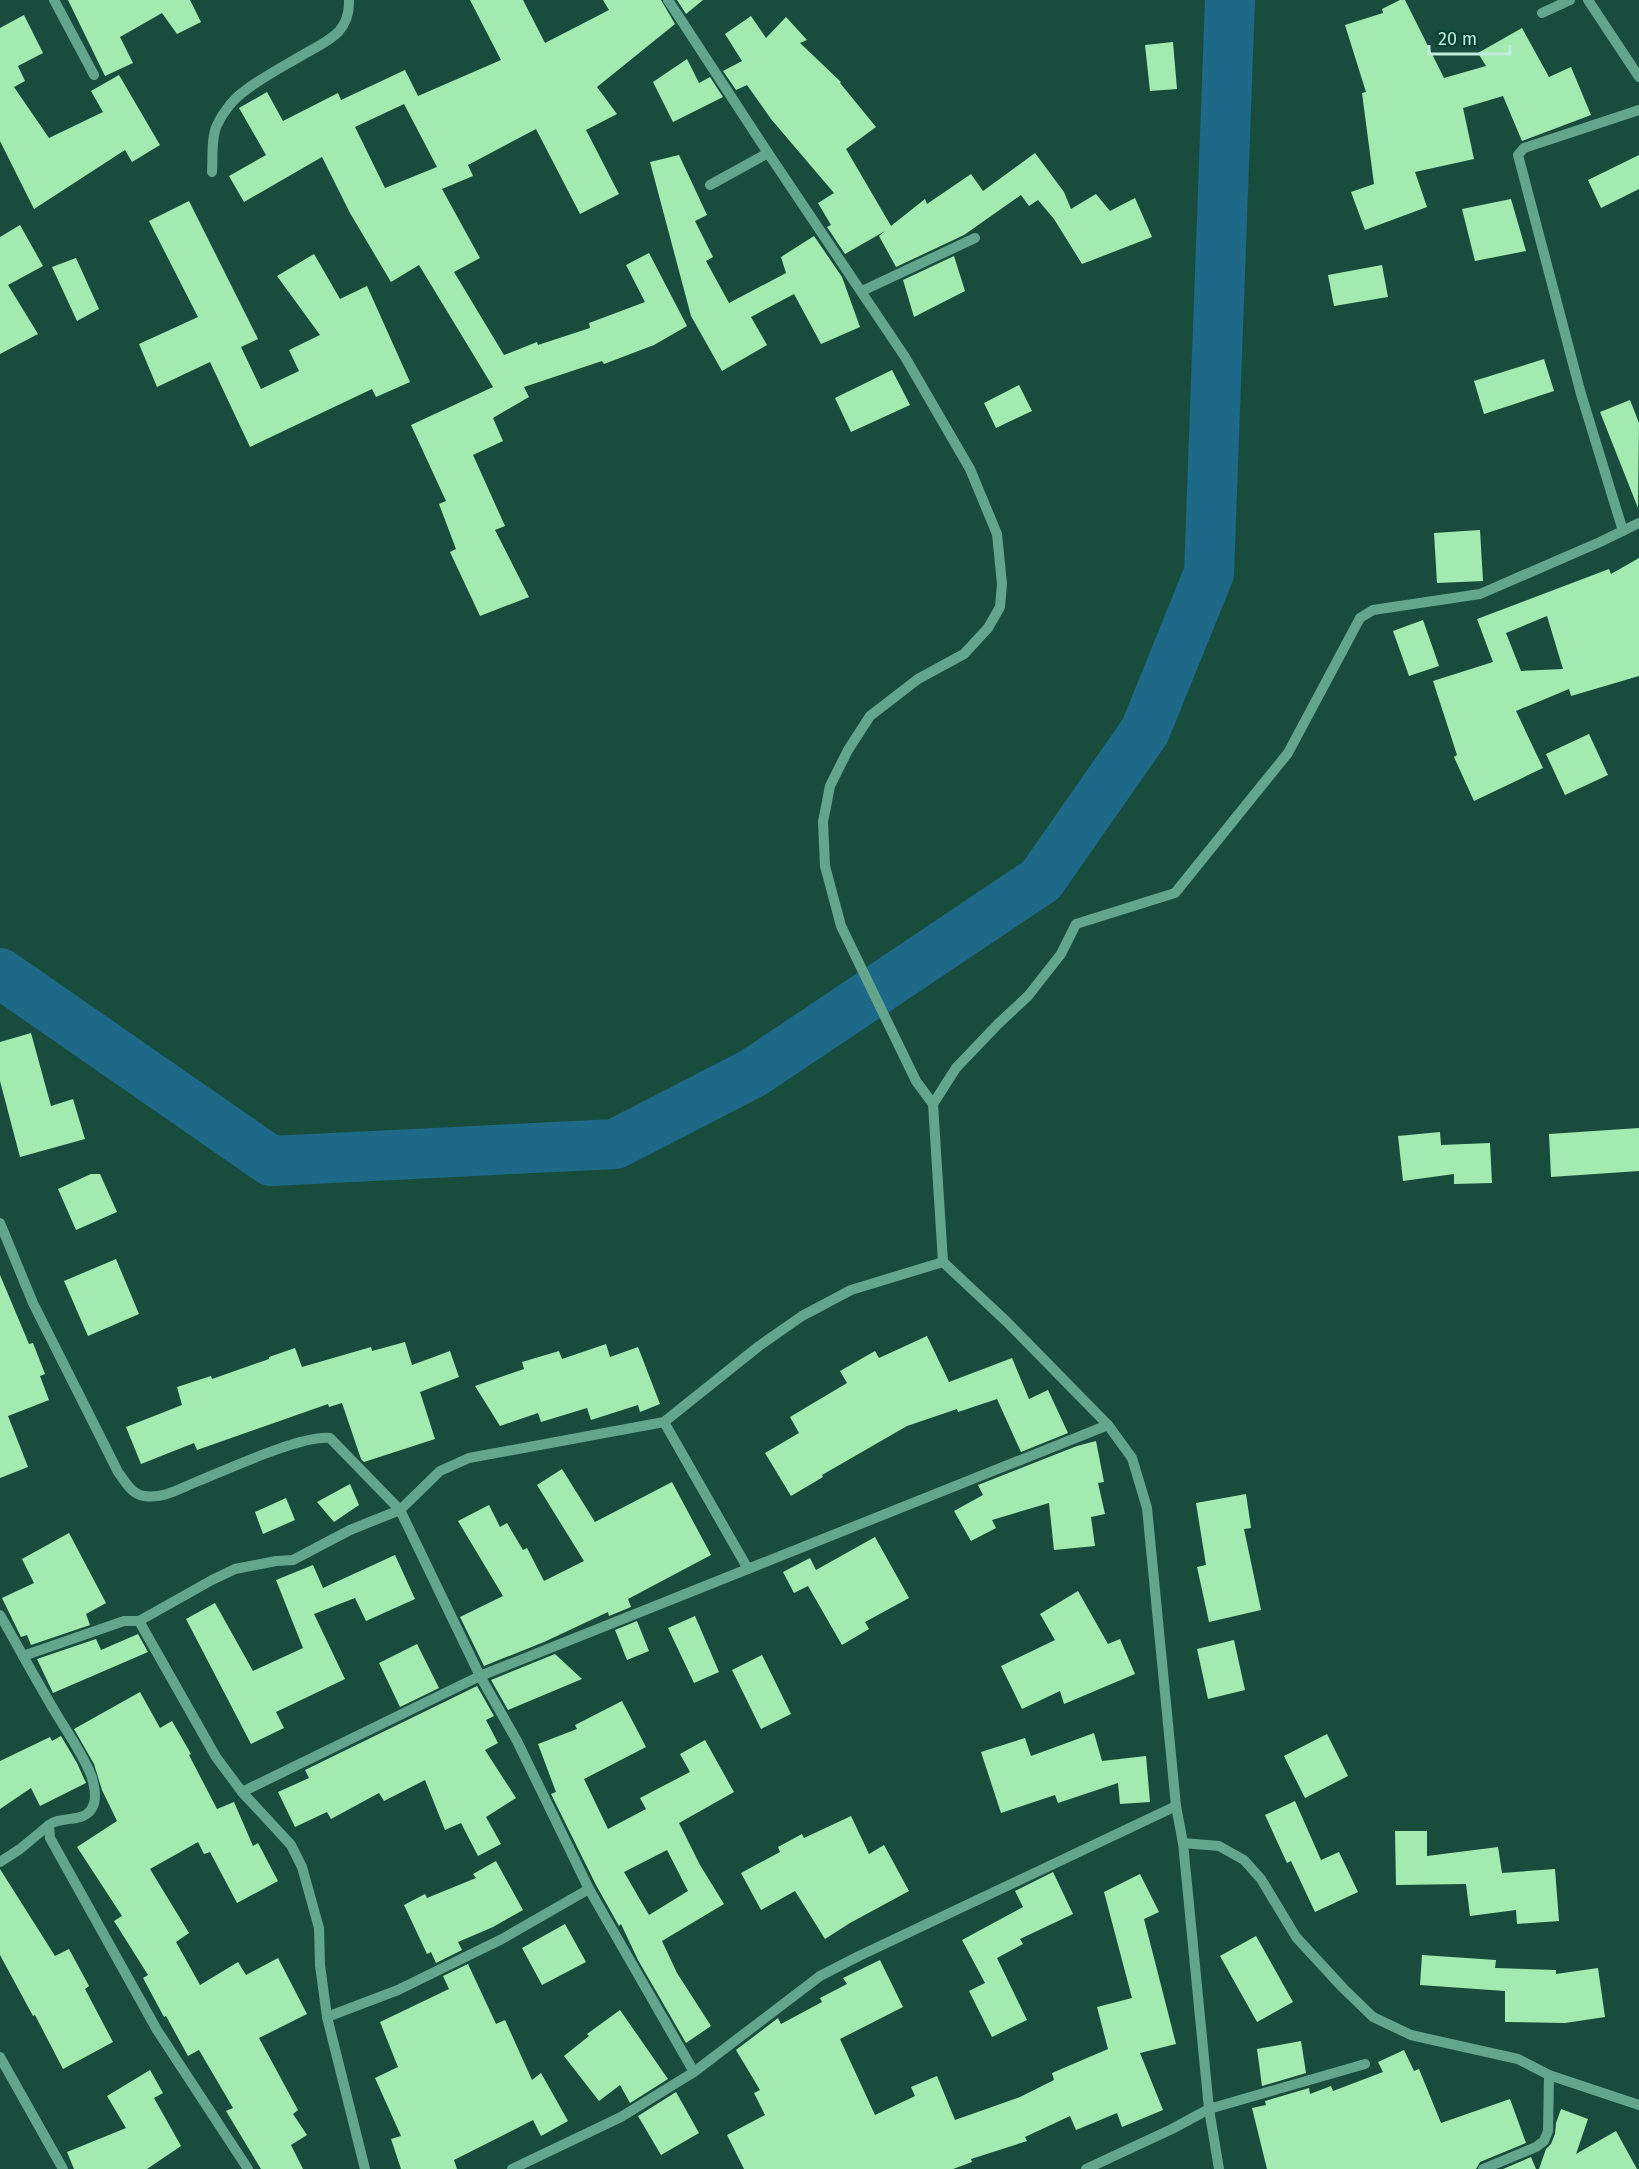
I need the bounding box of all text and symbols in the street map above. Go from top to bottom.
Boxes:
scale bar [1429,18,1510,56]
text: 20 m [1438,28,1477,50]

